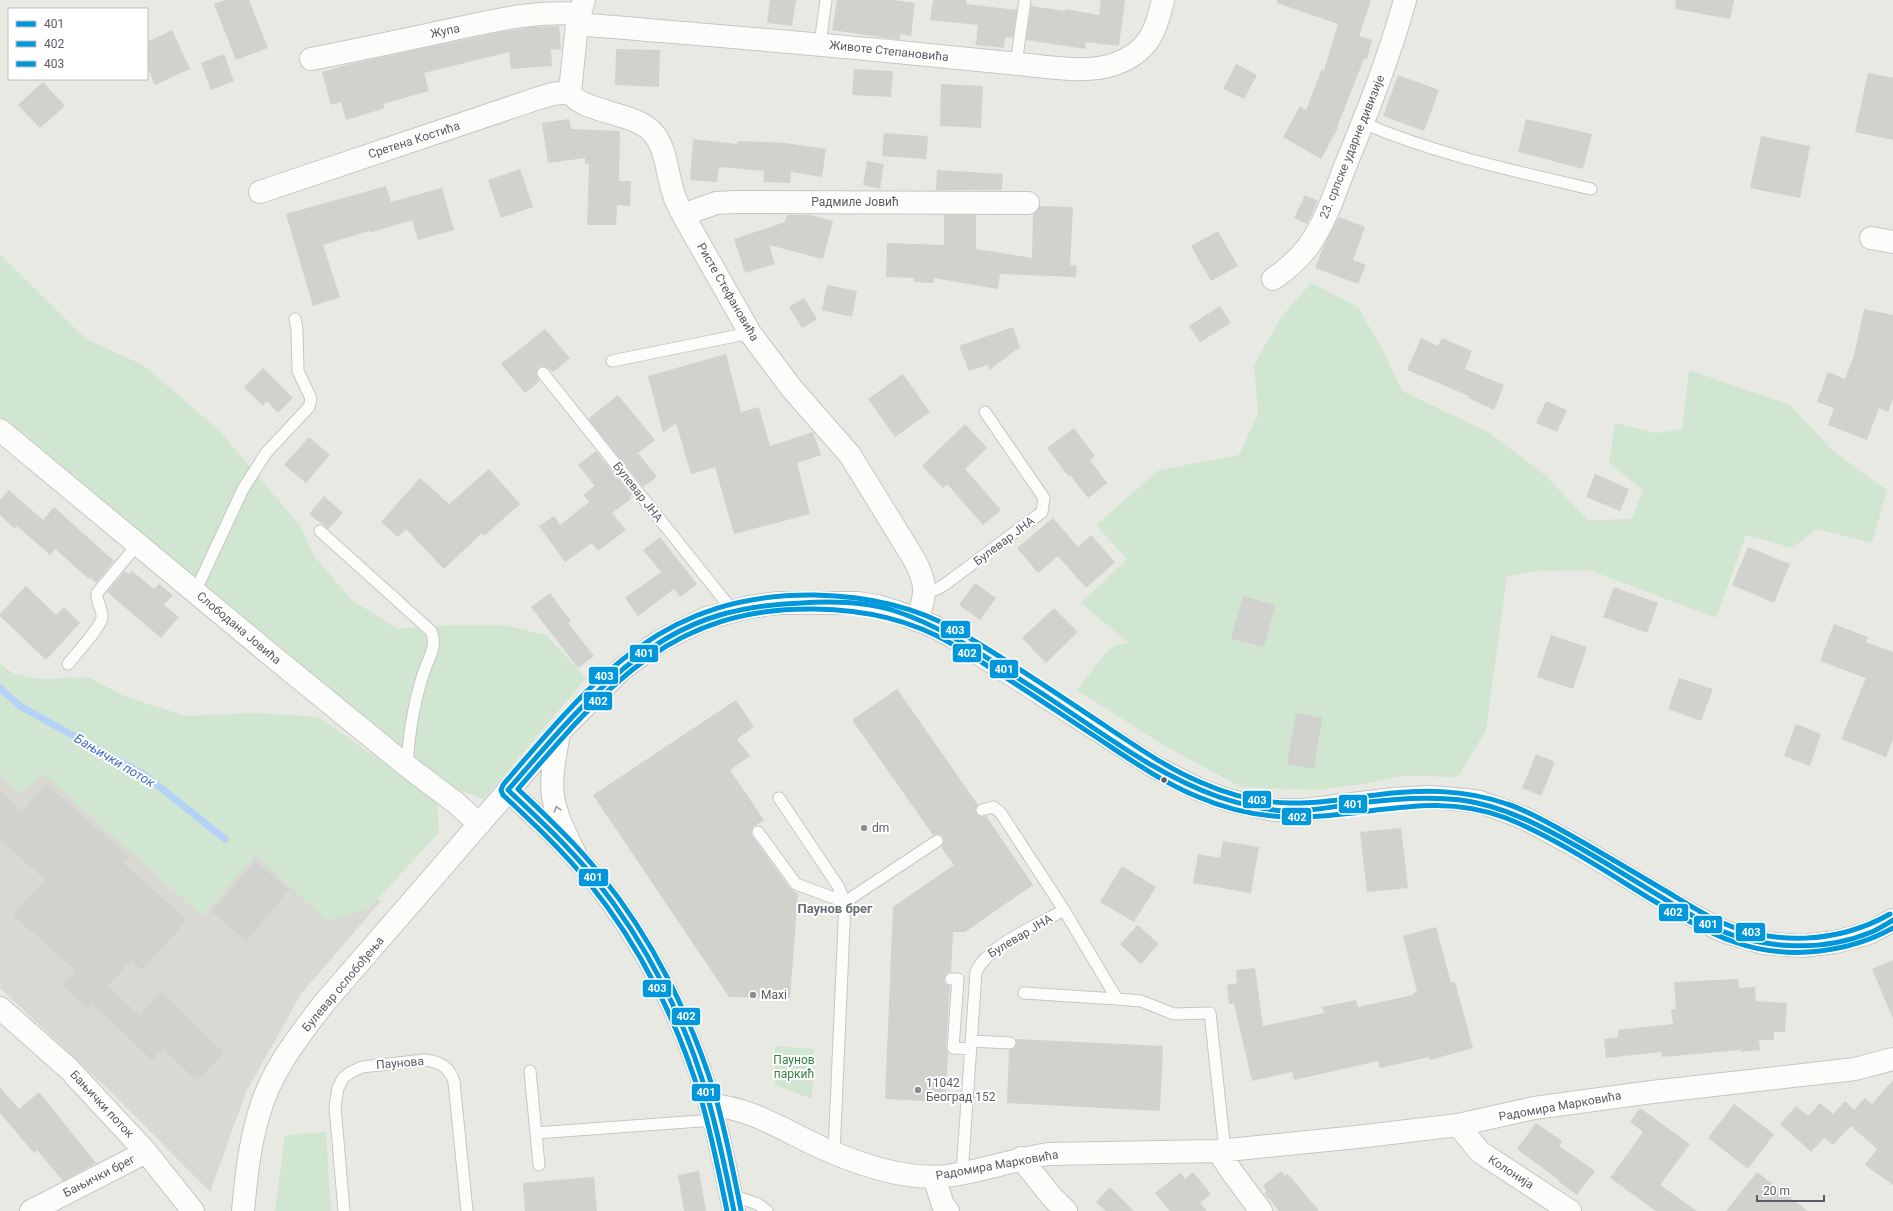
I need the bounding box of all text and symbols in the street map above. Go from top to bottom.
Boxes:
legend [8,8,148,80]
text: 401 [44,17,64,31]
street label: Жупа [429,21,461,41]
text: 402 [44,37,64,51]
street label: Животе Степановића [829,38,949,64]
text: 403 [44,57,64,71]
street label: 23. српске ударне дивизије [1317,73,1387,221]
street label: Сретена Костића [366,119,462,161]
street label: Радмиле Јовић [811,195,899,209]
street label: Ристе Стефановића [694,240,762,344]
street label: Булевар ЈНА [610,459,666,525]
street label: Булевар ЈНА [971,513,1037,568]
street label: Слободана Јовића [194,589,284,667]
line badge: 403 [940,620,971,639]
text: 403 [946,624,964,637]
line badge: 402 [952,643,982,663]
line badge: 401 [629,644,659,663]
text: 401 [635,647,653,660]
text: 402 [958,647,976,660]
line badge: 401 [989,659,1019,679]
text: 401 [995,663,1013,676]
line badge: 403 [588,666,619,685]
text: 403 [595,670,613,683]
line badge: 402 [583,691,613,711]
text: 402 [589,695,607,708]
water label: Бањички поток [72,730,159,791]
unlabelled marker [1159,775,1169,785]
line badge: 403 [1242,790,1272,809]
text: 403 [1248,794,1266,807]
line badge: 401 [1338,794,1368,814]
text: 401 [1344,798,1362,811]
one-way arrow [553,806,562,813]
line badge: 402 [1281,807,1312,826]
text: 402 [1288,811,1306,824]
place label: dm [872,821,889,835]
marker: dm [859,823,869,833]
line badge: 401 [578,868,609,887]
text: 401 [584,871,602,884]
district label: Паунов брег [798,901,873,916]
line badge: 402 [1658,903,1689,922]
text: 402 [1664,906,1682,919]
street label: Булевар ЈНА [985,911,1055,961]
line badge: 401 [1693,915,1723,934]
text: 401 [1699,918,1717,931]
line badge: 403 [1735,922,1766,942]
text: 403 [1742,926,1760,939]
street label: Булевар ослобођења [299,934,387,1034]
line badge: 403 [642,979,672,998]
text: 403 [648,982,666,995]
place label: Maxi [761,988,787,1002]
marker: Maxi [748,990,758,1000]
line badge: 402 [671,1007,701,1026]
text: 402 [677,1010,695,1023]
park label: Паунов паркић [773,1053,815,1081]
street label: Паунова [376,1054,424,1072]
street label: Бањички поток [67,1067,137,1141]
place label: 11042 Београд 152 [926,1076,996,1104]
line badge: 401 [691,1083,721,1102]
marker: 11042 Београд 152 [913,1085,923,1095]
text: 401 [697,1086,715,1099]
street label: Радомира Марковића [1498,1088,1622,1124]
street label: Радомира Марковића [935,1147,1059,1183]
street label: Бањички брег [61,1152,137,1200]
street label: Колонија [1486,1152,1536,1192]
scale bar [1757,1177,1824,1203]
text: 20 m [1763,1184,1790,1198]

